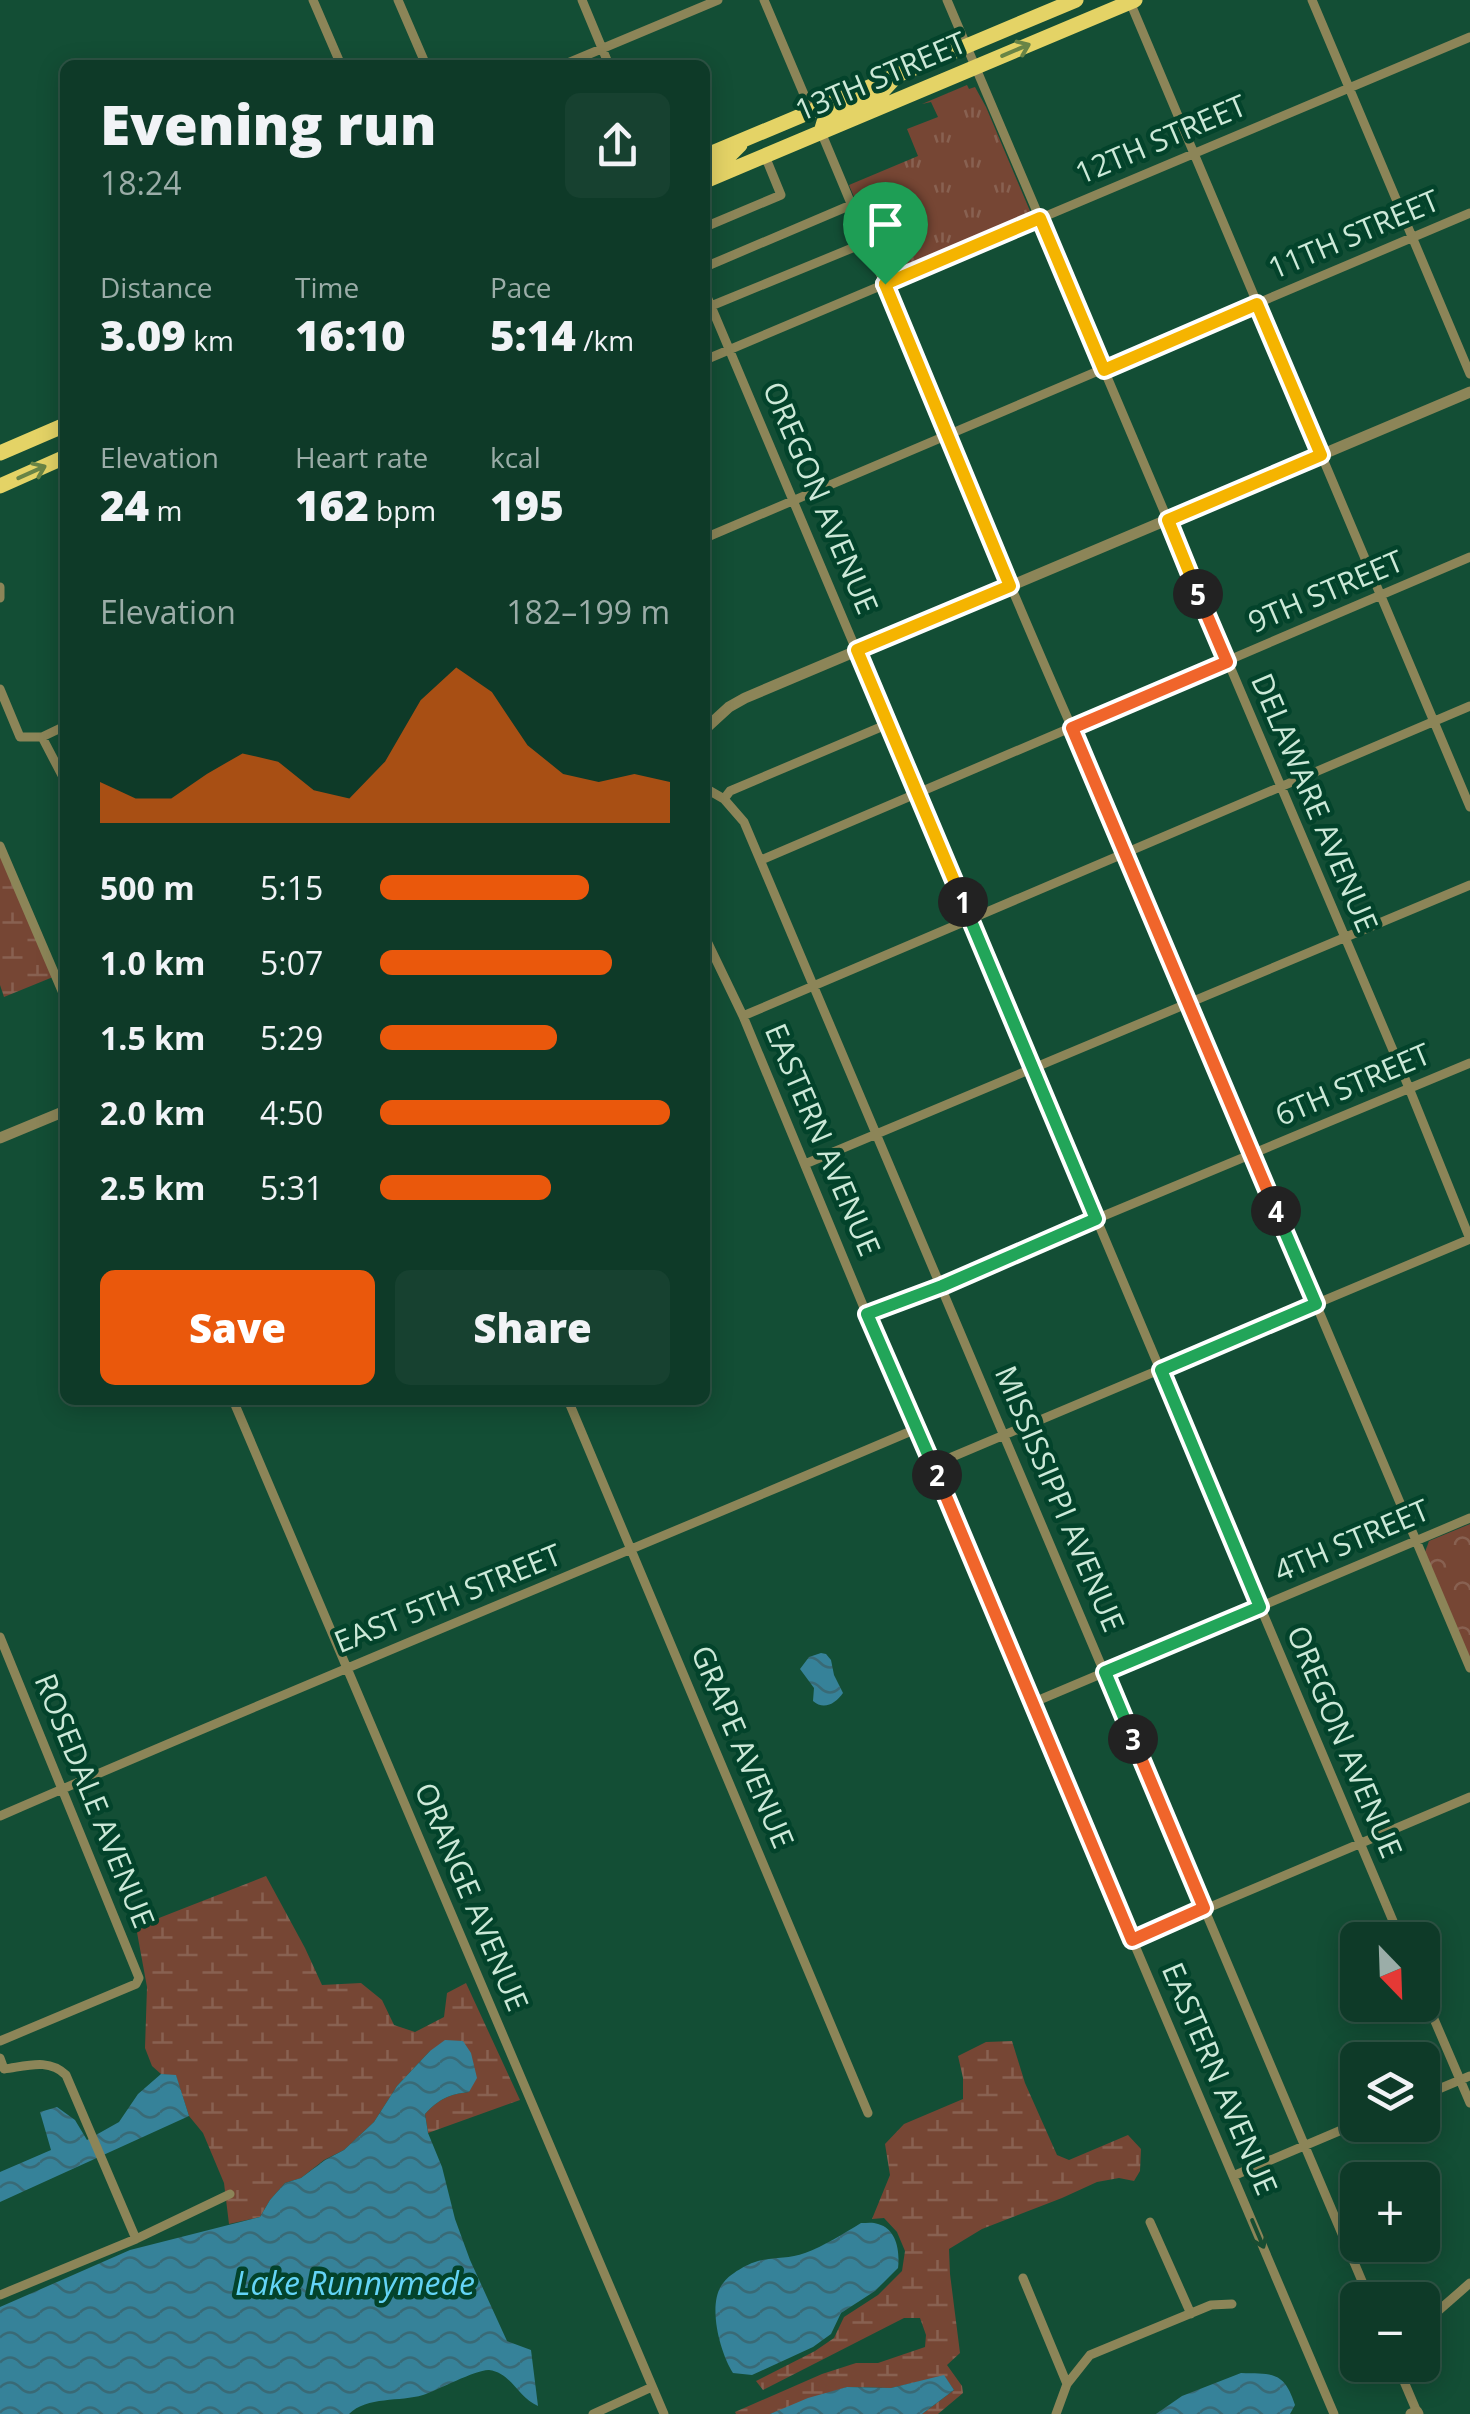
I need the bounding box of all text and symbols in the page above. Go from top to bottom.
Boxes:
street label: 13TH STREET [789,21,973,130]
one-way arrow [1000,40,1031,58]
street label: 12TH STREET [1069,84,1253,193]
text: Evening run [100,86,436,161]
button: share [565,93,670,198]
text: 18:24 [100,161,182,204]
street label: 11TH STREET [1262,179,1446,288]
pin [843,182,928,285]
icon: arrive [858,197,913,252]
text: Distance [100,268,213,306]
text: Time [295,268,359,306]
text: Pace [490,268,552,306]
text: 3.09 [100,306,186,363]
text: 16:10 [295,306,406,363]
text: 5:14 [490,306,576,363]
text: km [186,321,234,359]
text: /km [576,321,634,359]
street label: OREGON AVENUE [754,375,889,620]
text: Elevation [100,438,219,476]
text: Heart rate [295,438,428,476]
text: kcal [490,438,541,476]
one-way arrow [17,462,47,480]
text: 24 [100,476,149,533]
text: 162 [295,476,369,533]
text: 195 [490,476,564,533]
text: m [149,491,182,529]
text: bpm [369,491,436,529]
street label: 9TH STREET [1241,539,1410,642]
pin: 5 [1173,569,1223,619]
text: 5 [1190,575,1206,613]
text: Elevation [100,590,236,633]
text: 182–199 m [506,590,670,633]
street label: DELAWARE AVENUE [1242,667,1388,938]
text: 500 m [100,866,195,909]
text: 5:15 [260,866,323,909]
pin: 1 [938,877,988,927]
text: 1 [955,883,971,921]
text: 1.0 km [100,941,205,984]
text: 5:07 [260,941,323,984]
text: 1.5 km [100,1016,205,1059]
text: 5:29 [260,1016,323,1059]
street label: EASTERN AVENUE [756,1017,891,1262]
street label: 6TH STREET [1268,1032,1437,1135]
text: 2.0 km [100,1091,205,1134]
text: 4:50 [260,1091,323,1134]
text: 2.5 km [100,1166,205,1209]
text: 5:31 [260,1166,323,1209]
pin: 4 [1251,1186,1301,1236]
text: 4 [1268,1192,1284,1230]
button: Save [100,1270,375,1385]
button: Share [395,1270,670,1385]
street label: MISSISSIPPI AVENUE [986,1359,1135,1638]
pin: 2 [912,1450,962,1500]
text: 2 [929,1456,945,1494]
street label: 4TH STREET [1267,1488,1436,1591]
street label: EAST 5TH STREET [328,1533,567,1662]
street label: OREGON AVENUE [1278,1619,1413,1864]
street label: GRAPE AVENUE [682,1639,805,1854]
street label: ROSEDALE AVENUE [26,1667,165,1934]
pin: 3 [1108,1714,1158,1764]
text: 3 [1125,1720,1141,1758]
street label: ORANGE AVENUE [406,1776,539,2017]
north arrow [1340,1922,1440,2022]
map controls [1340,1922,1440,2382]
street label: EASTERN AVENUE [1153,1956,1288,2201]
button: layers [1340,2042,1440,2142]
button: + [1340,2162,1440,2262]
one-way arrow [1250,2218,1268,2249]
water label: Lake Runnymede [235,2261,475,2304]
button: − [1340,2282,1440,2382]

